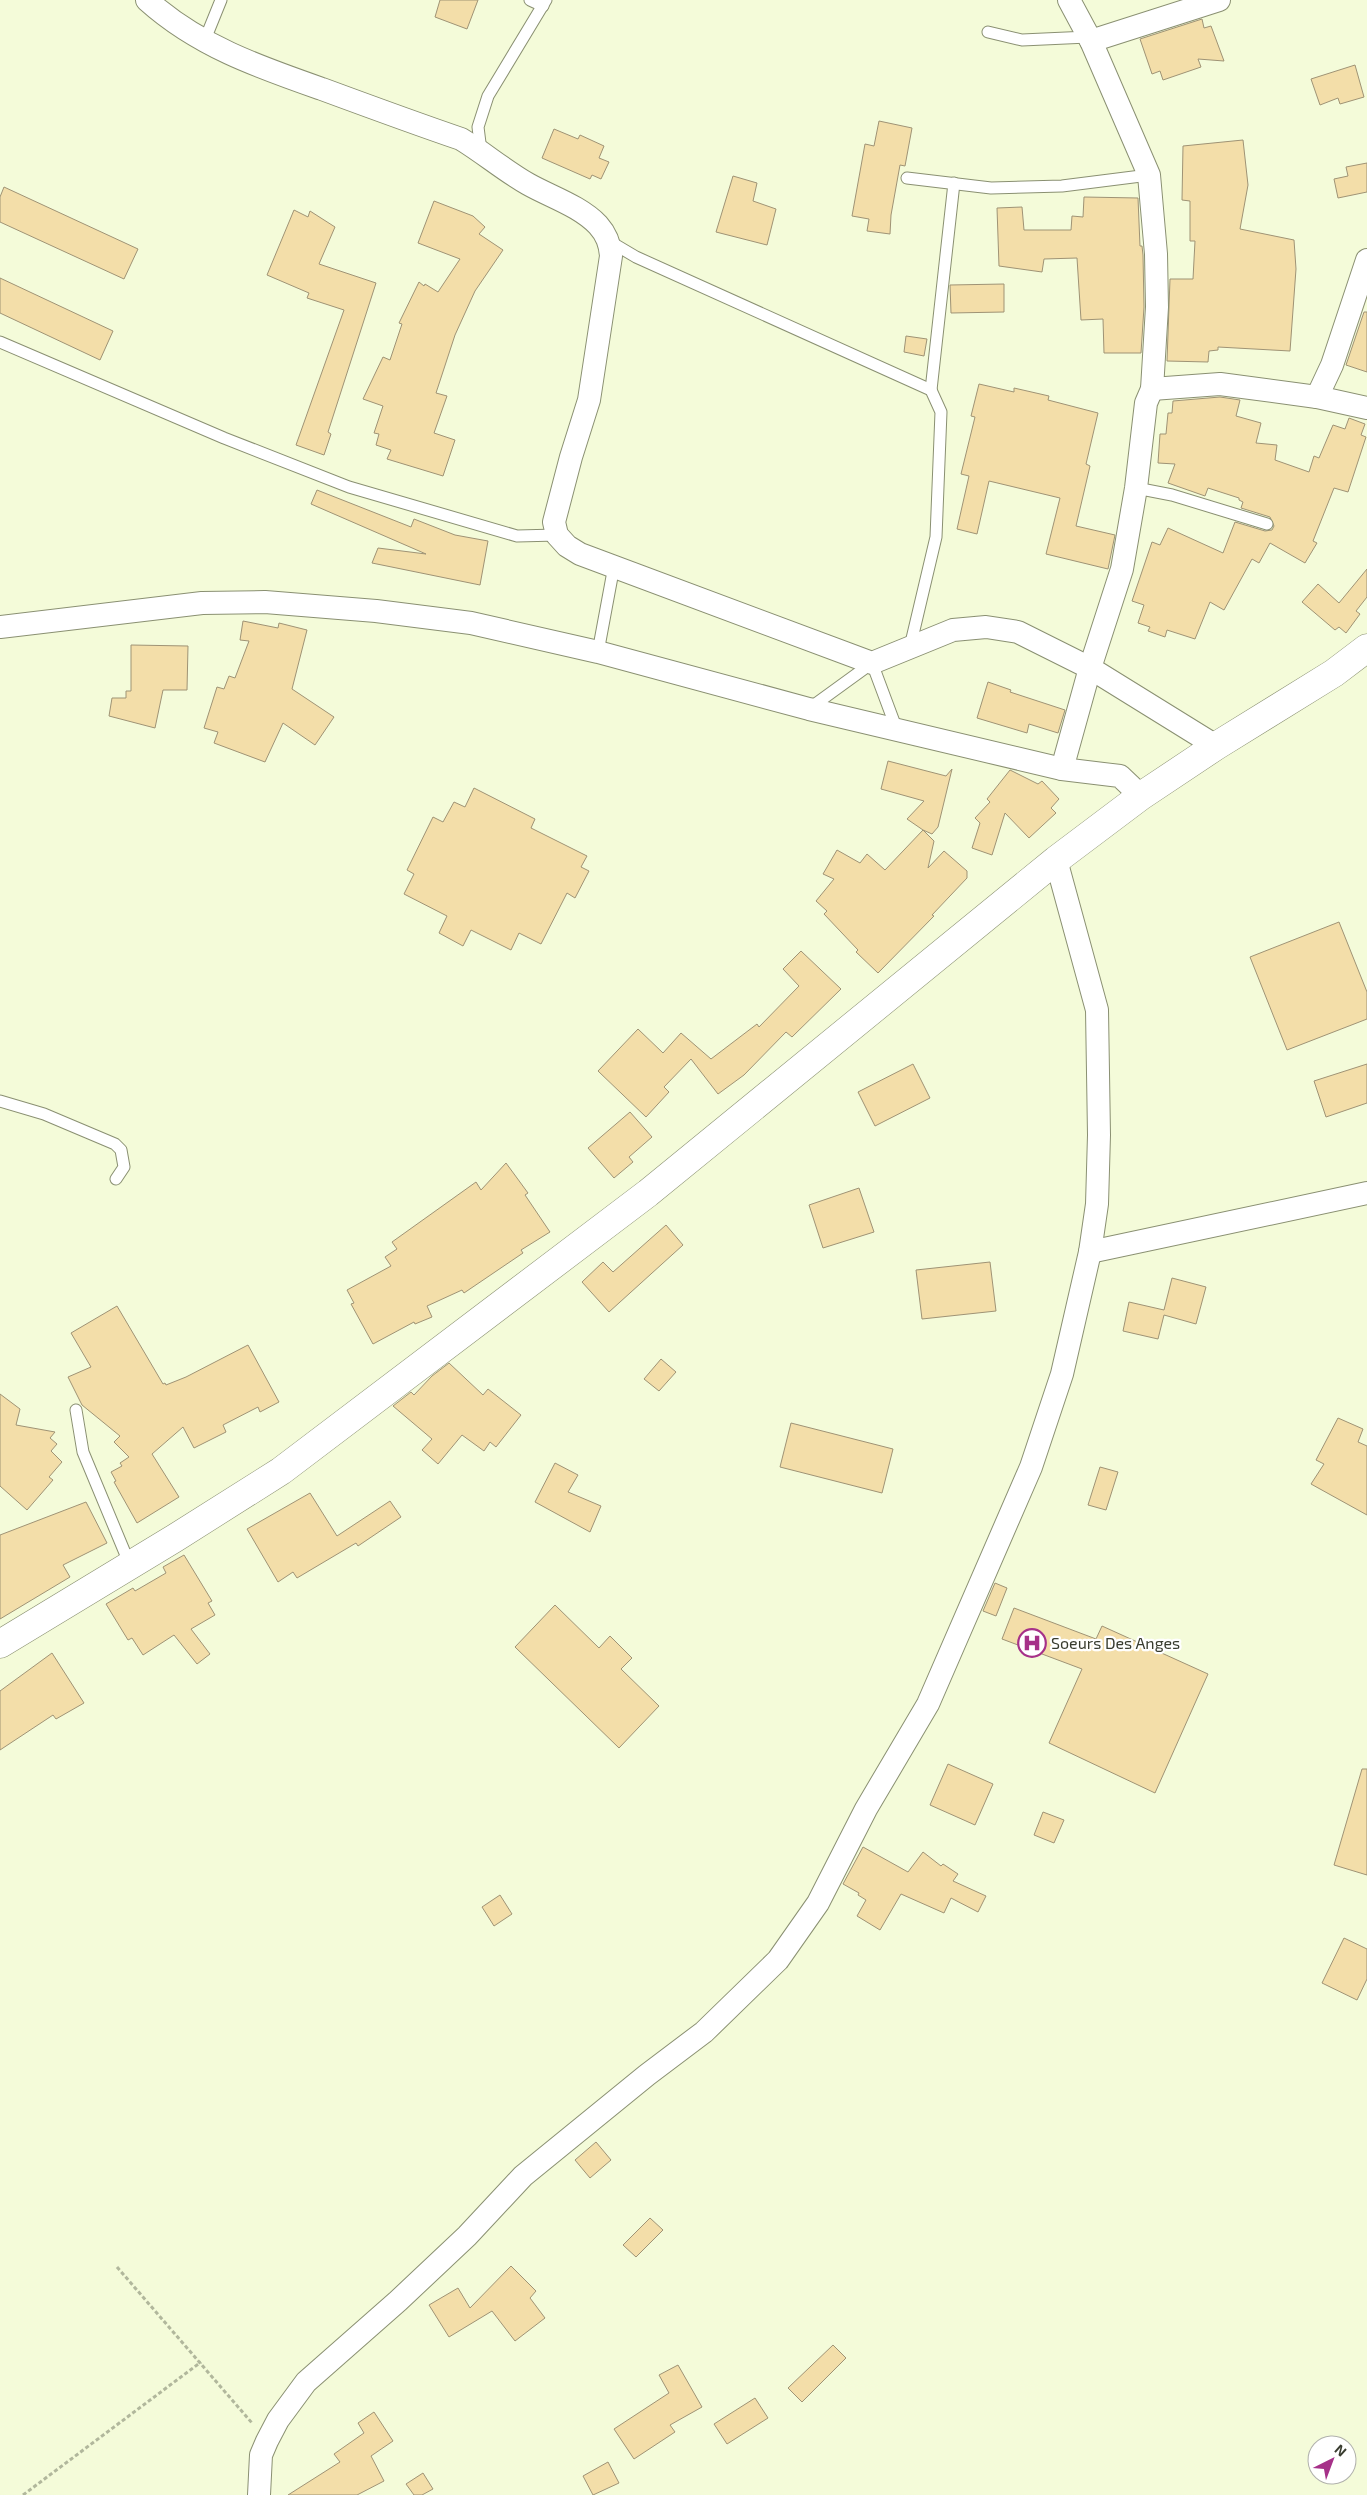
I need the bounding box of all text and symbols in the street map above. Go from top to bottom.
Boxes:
hospital icon: Soeurs Des Anges [1017,1628,1047,1658]
place label: Soeurs Des Anges [1051,1633,1180,1652]
north arrow [1307,2435,1357,2485]
text: N [1332,2440,1350,2460]

